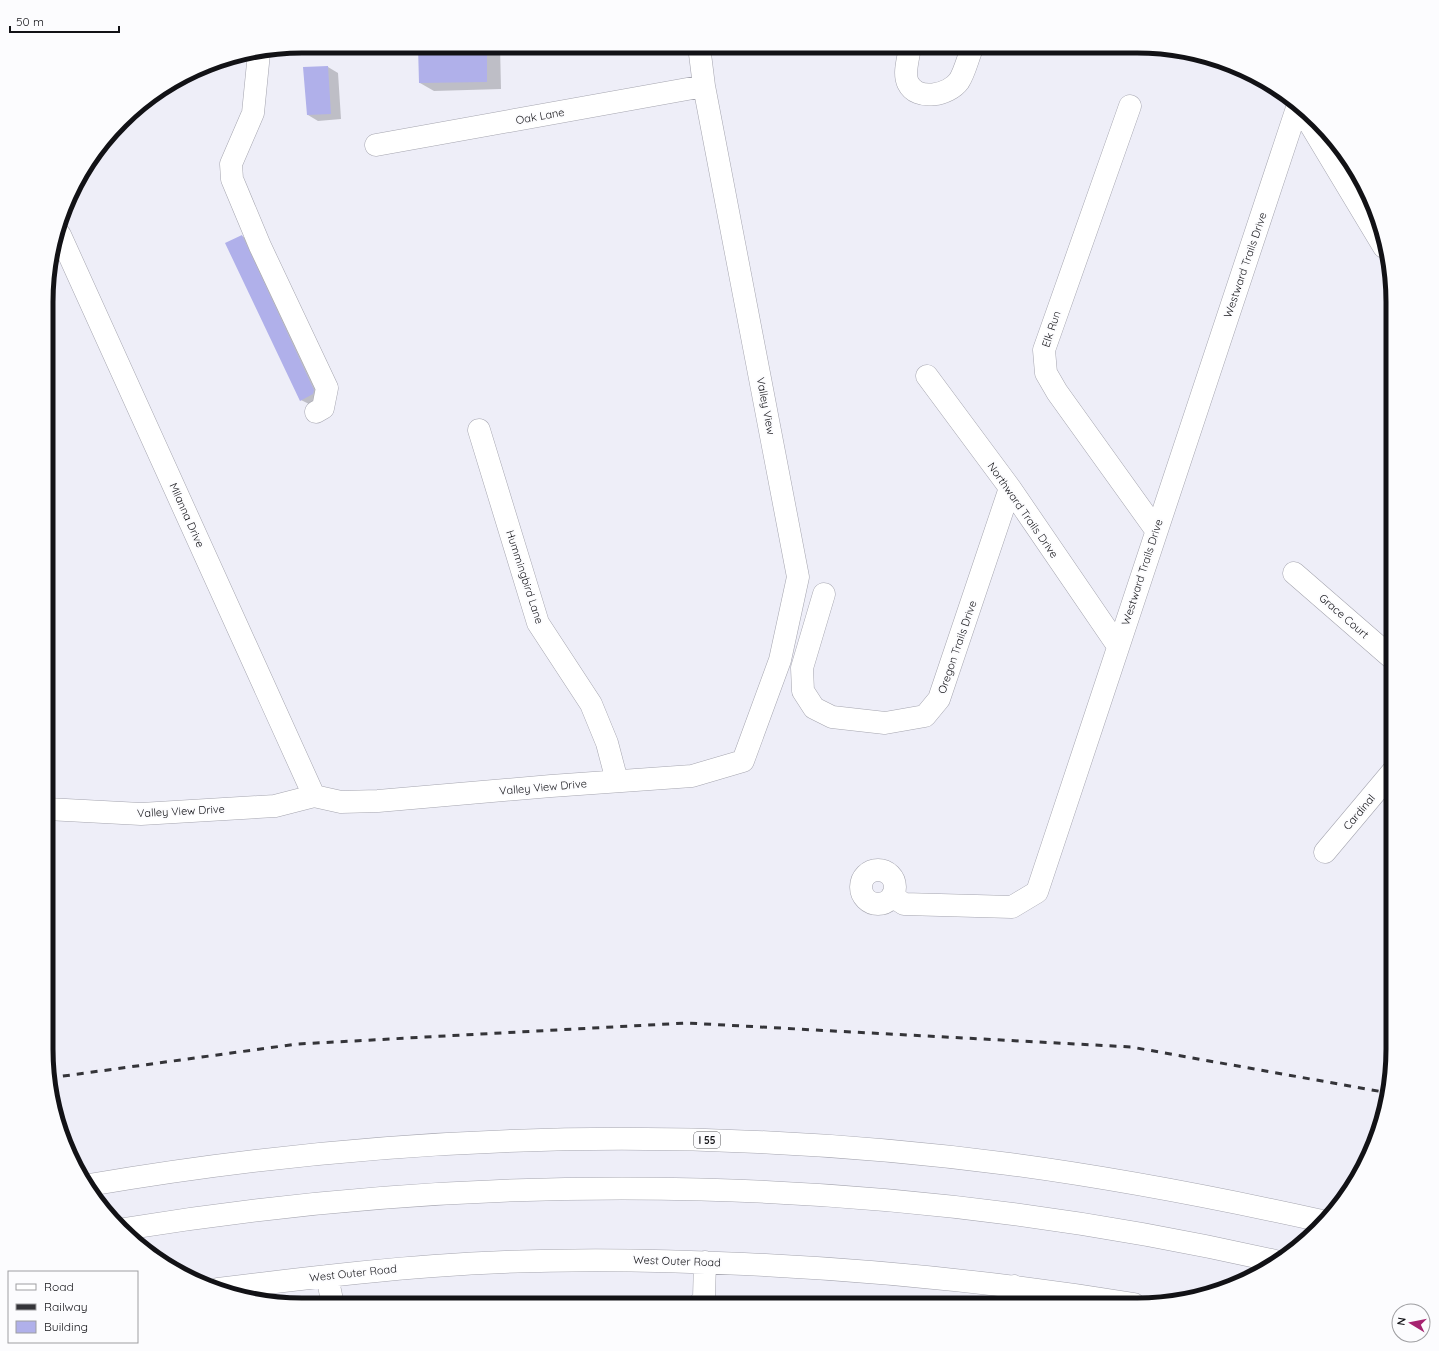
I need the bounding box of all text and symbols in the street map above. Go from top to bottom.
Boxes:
scale bar [10,8,119,34]
text: 50 m [16,14,44,29]
street label: Oak Lane [515,105,565,127]
street label: Westward Trails Drive [1220,210,1270,320]
street label: Elk Run [1039,309,1063,349]
street label: Valley View [754,376,778,436]
street label: Northward Trails Drive [985,459,1061,561]
street label: Milanna Drive [166,480,208,550]
street label: Westward Trails Drive [1118,517,1166,627]
street label: Hummingbird Lane [503,528,547,626]
street label: Grace Court [1316,591,1372,642]
street label: Oregon Trails Drive [935,599,979,695]
street label: Valley View Drive [499,776,587,798]
street label: Cardinal [1340,791,1378,833]
street label: Valley View Drive [137,802,225,820]
road number: I 55 [694,1132,720,1148]
street label: West Outer Road [633,1252,721,1270]
street label: West Outer Road [309,1261,397,1285]
legend [8,1271,138,1343]
text: Road [44,1279,74,1294]
text: Railway [44,1299,88,1314]
north arrow [1391,1303,1431,1343]
text: N [1394,1316,1409,1326]
text: Building [44,1319,88,1334]

